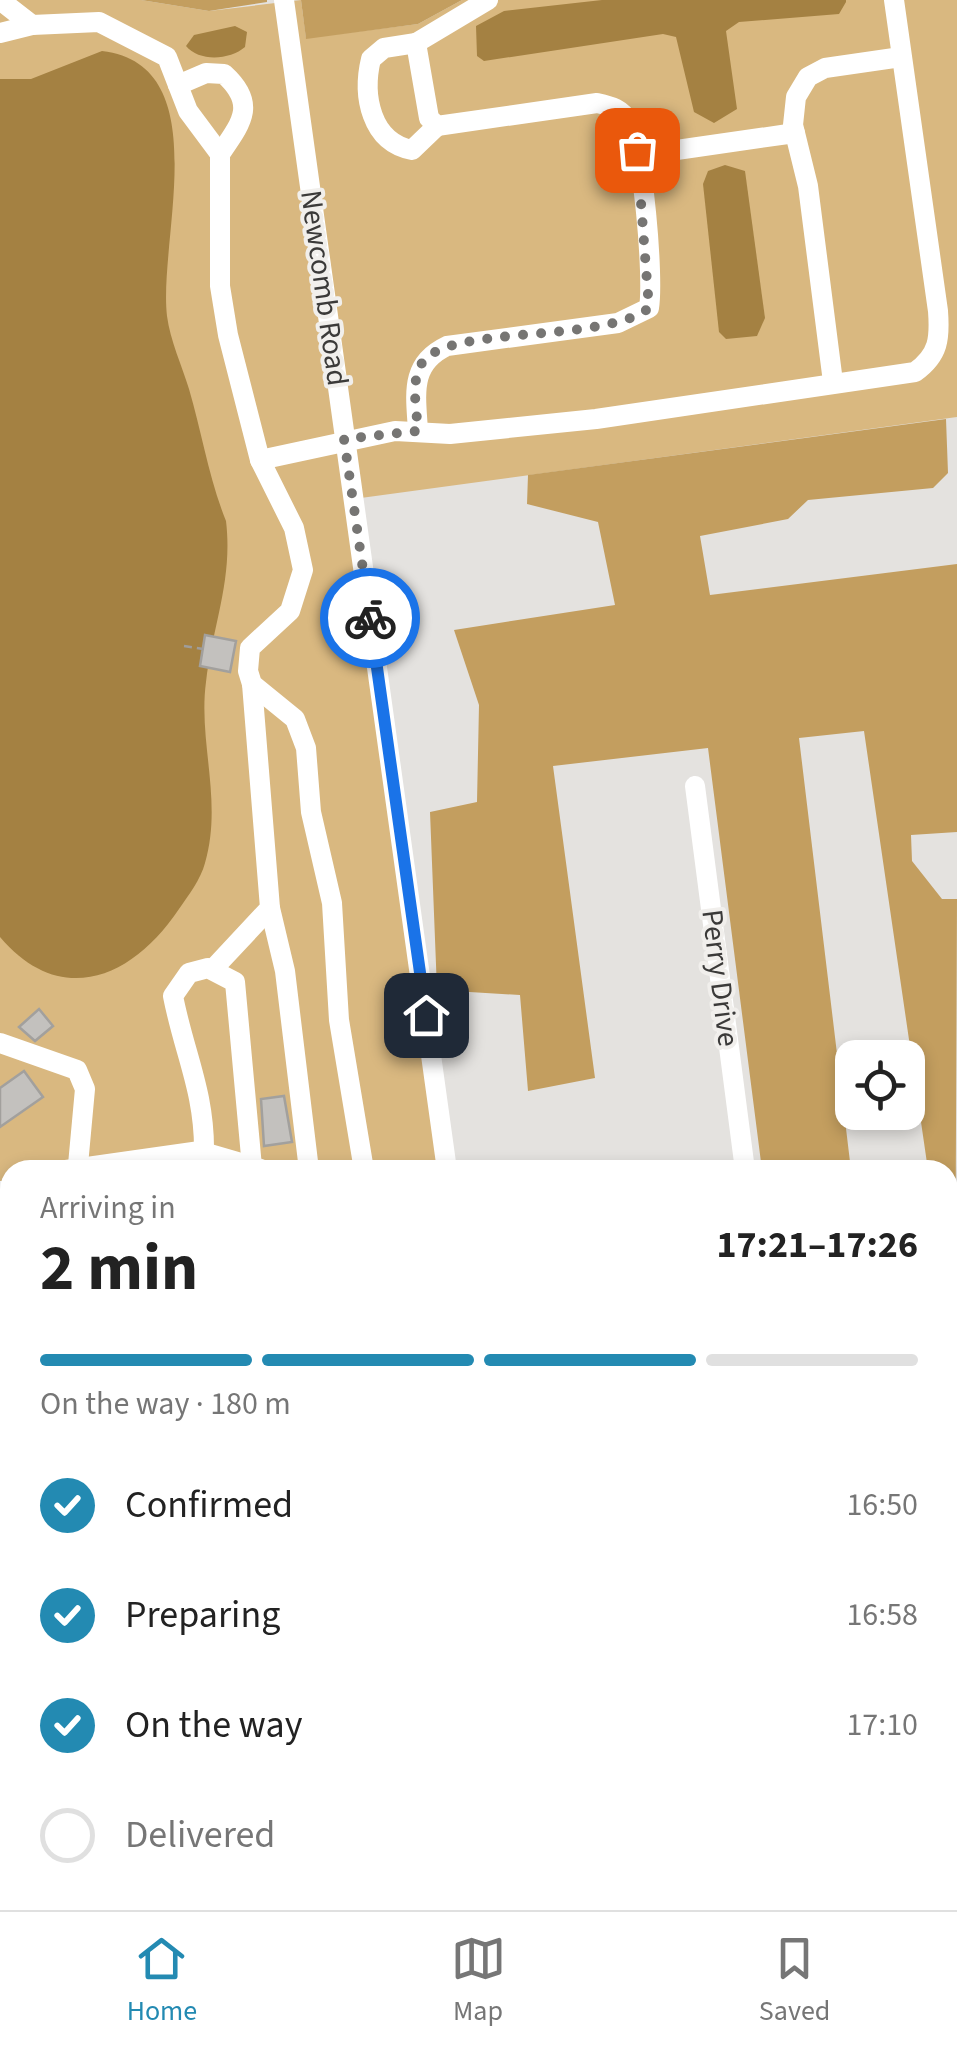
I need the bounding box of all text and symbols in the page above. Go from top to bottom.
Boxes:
pin [595,108,680,193]
icon: bag [610,123,665,178]
street label: Newcomb Road [289,187,359,389]
courier [320,568,420,668]
icon: bike [343,591,398,646]
street label: Perry Drive [690,907,750,1049]
pin [384,973,469,1058]
icon: home [399,988,454,1043]
map controls [835,1040,925,1130]
button: locate [835,1040,925,1130]
text: Arriving in [40,1185,176,1231]
text: 17:21–17:26 [716,1218,918,1272]
text: 2 min [40,1222,198,1315]
text: On the way · 180 m [40,1381,291,1427]
icon: check [40,1478,95,1533]
text: Confirmed [125,1478,293,1532]
text: 16:50 [846,1482,918,1528]
icon: check [40,1588,95,1643]
text: Preparing [125,1588,280,1642]
text: 16:58 [846,1592,918,1638]
icon: check [40,1698,95,1753]
text: On the way [125,1698,302,1752]
text: 17:10 [846,1702,918,1748]
text: Delivered [125,1808,275,1862]
tab: Home [127,1931,197,2031]
tab: Map [451,1931,506,2031]
tab: Saved [759,1931,830,2031]

